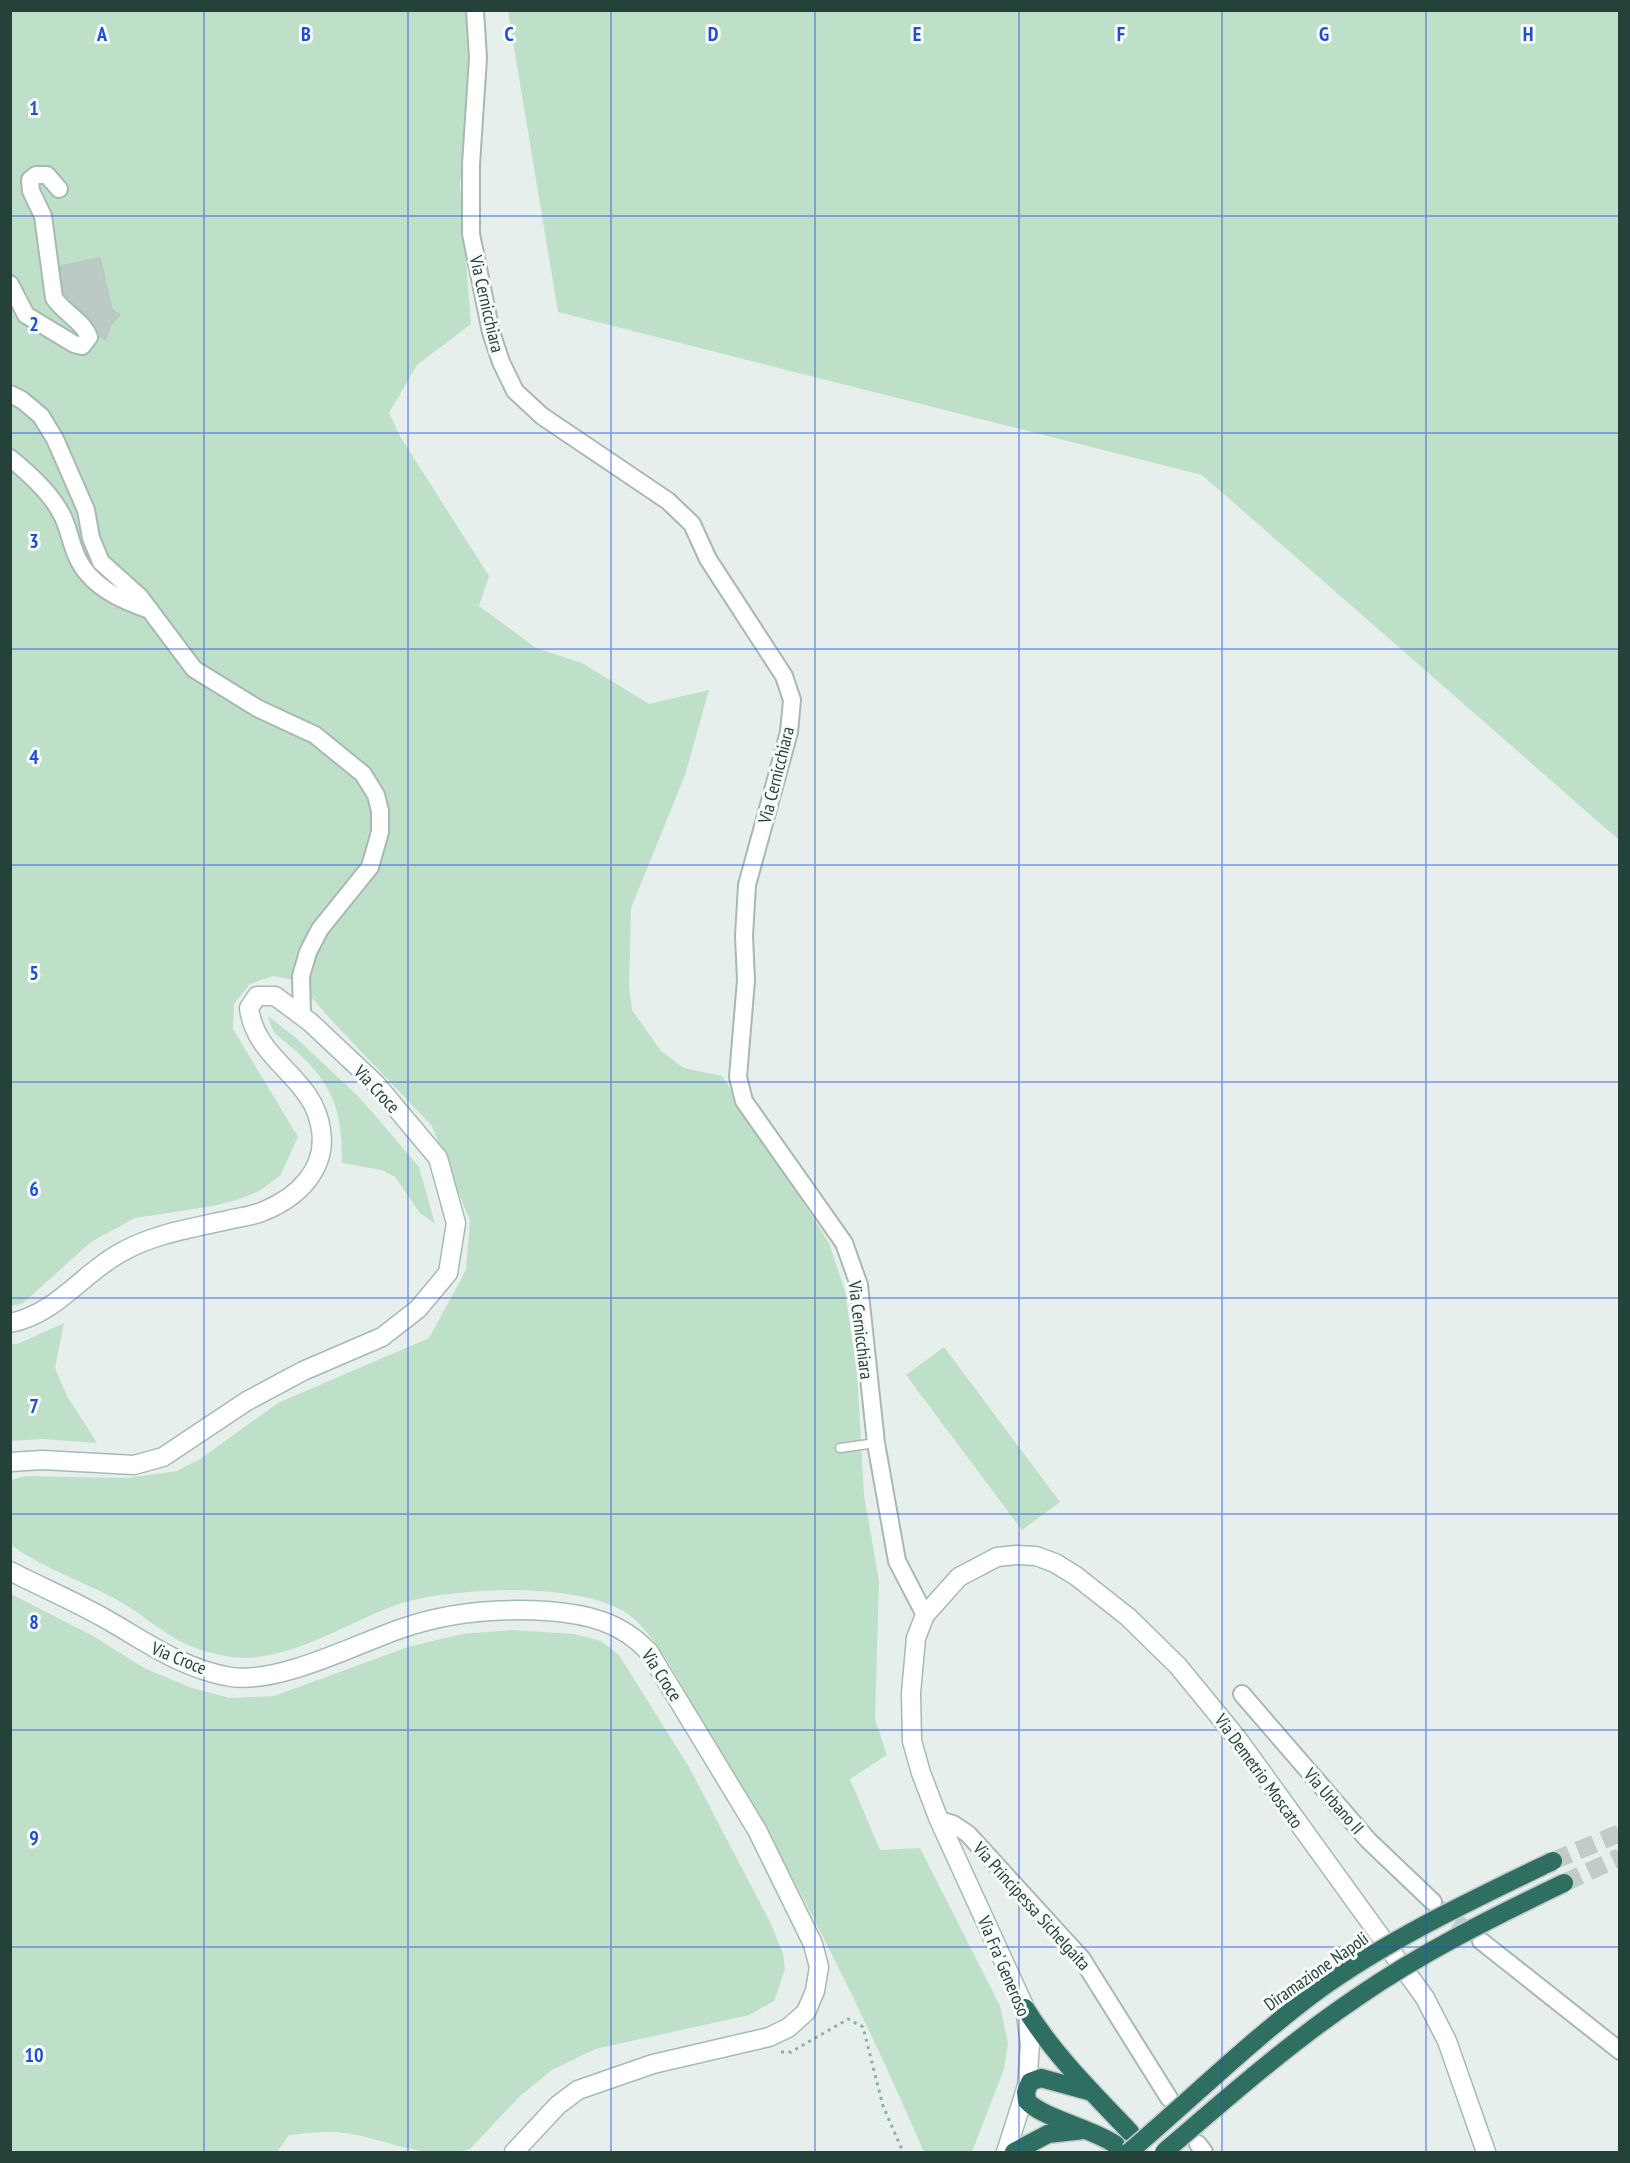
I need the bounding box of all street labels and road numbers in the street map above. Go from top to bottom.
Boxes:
street label: Via Cernicchiara [464,252,509,355]
street label: Via Cernicchiara [753,724,799,827]
street label: Via Croce [348,1059,405,1118]
street label: Via Cernicchiara [843,1279,878,1380]
street label: Via Croce [147,1636,210,1679]
street label: Via Croce [636,1644,687,1705]
street label: Via Demetrio Moscato [1209,1708,1308,1833]
street label: Via Urbano II [1298,1762,1369,1839]
street label: Via Principessa Sichelgaita [968,1836,1096,1975]
street label: Via Fra' Generoso [972,1911,1036,2020]
street label: Diramazione Napoli [1259,1927,1373,2015]

